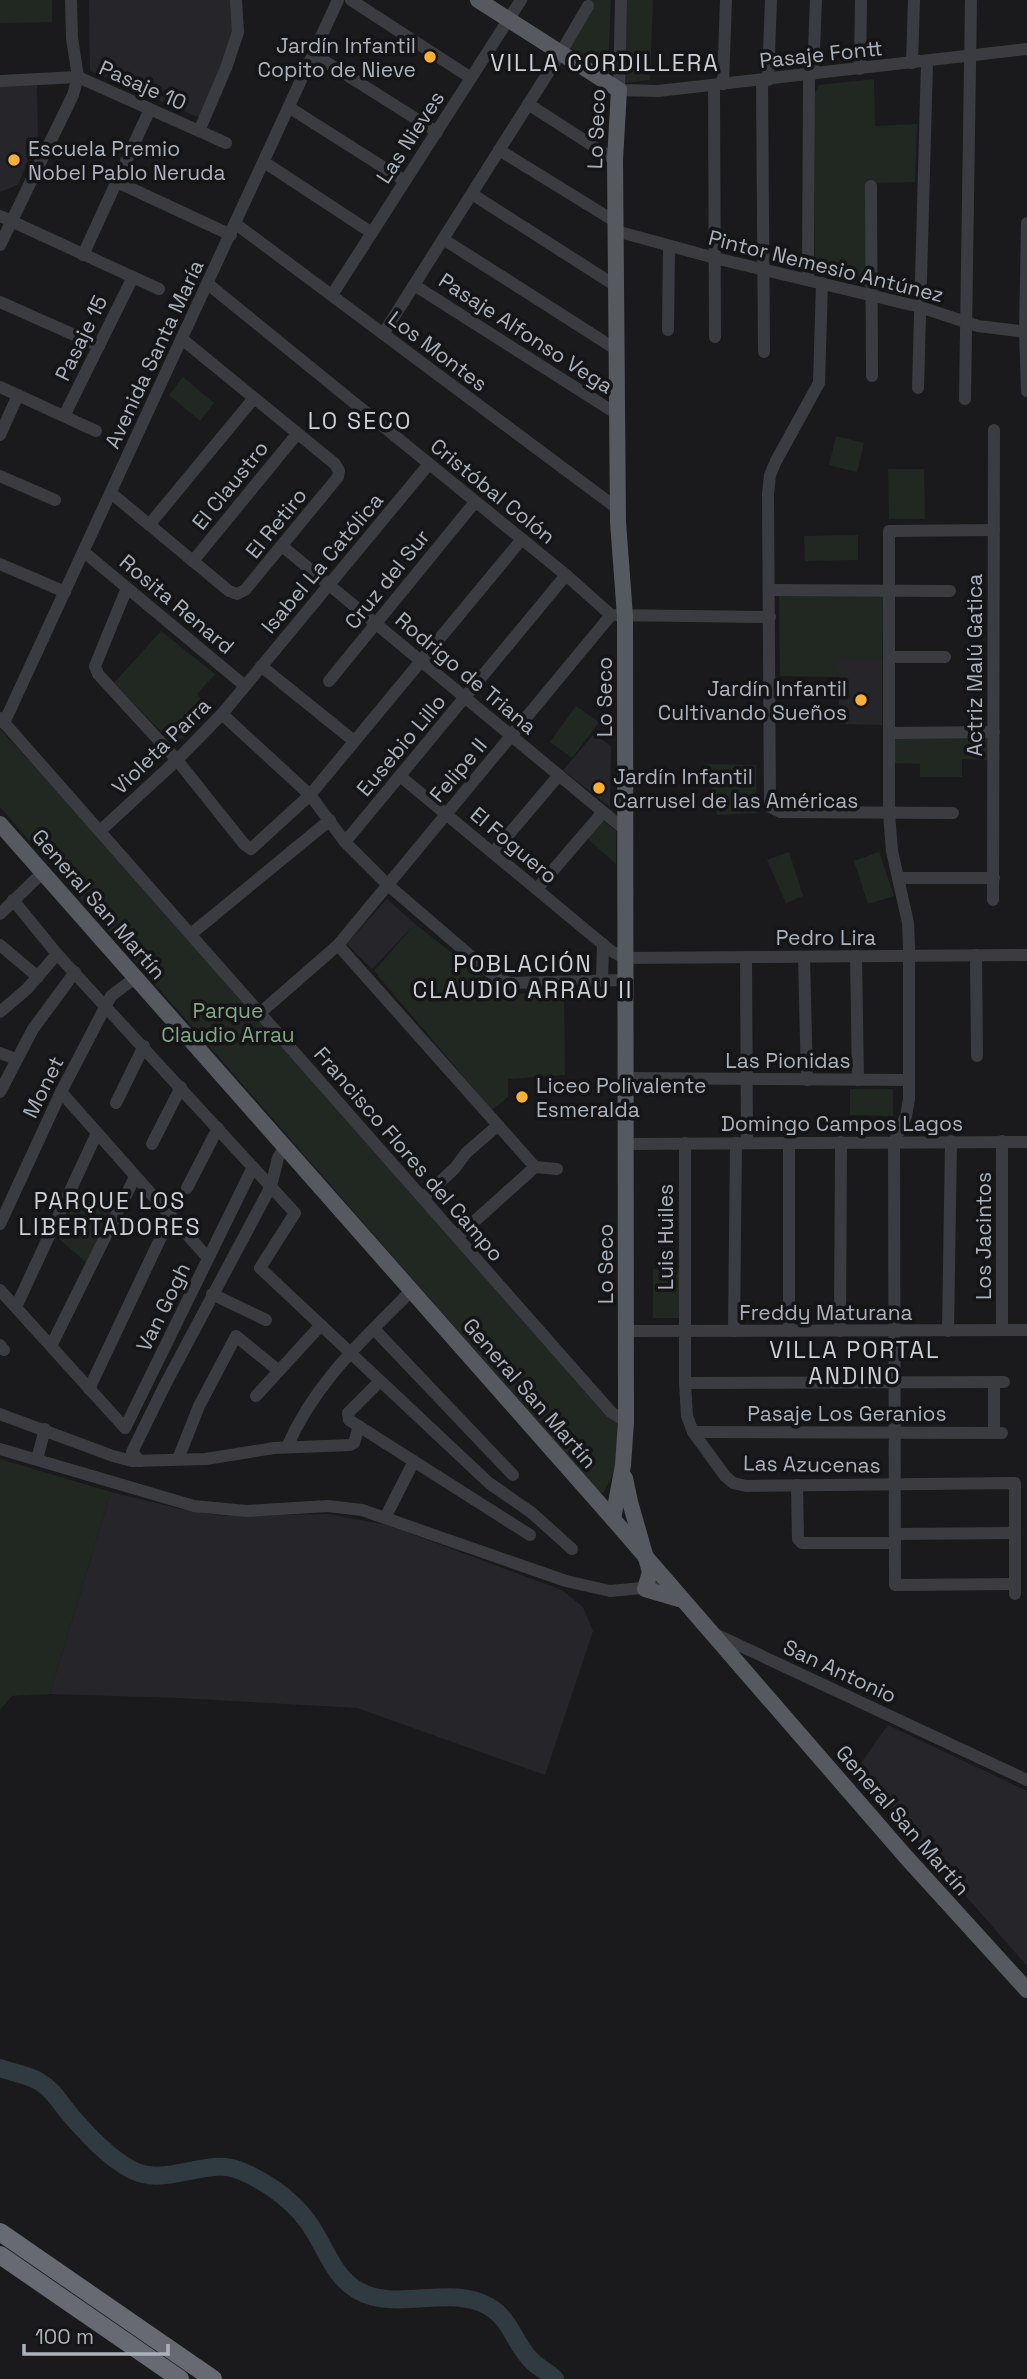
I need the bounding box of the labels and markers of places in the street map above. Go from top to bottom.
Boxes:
place label: Jardín Infantil Copito de Nieve [257,32,416,83]
marker: Jardín Infantil Copito de Nieve [422,49,438,65]
place label: Escuela Premio Nobel Pablo Neruda [28,135,226,186]
marker: Escuela Premio Nobel Pablo Neruda [6,152,22,168]
place label: Jardín Infantil Cultivando Sueños [658,675,847,726]
marker: Jardín Infantil Cultivando Sueños [853,692,869,708]
place label: Jardín Infantil Carrusel de las Américas [613,763,858,814]
marker: Jardín Infantil Carrusel de las Américas [591,780,607,796]
place label: Liceo Polivalente Esmeralda [536,1072,706,1123]
marker: Liceo Polivalente Esmeralda [514,1089,530,1105]

